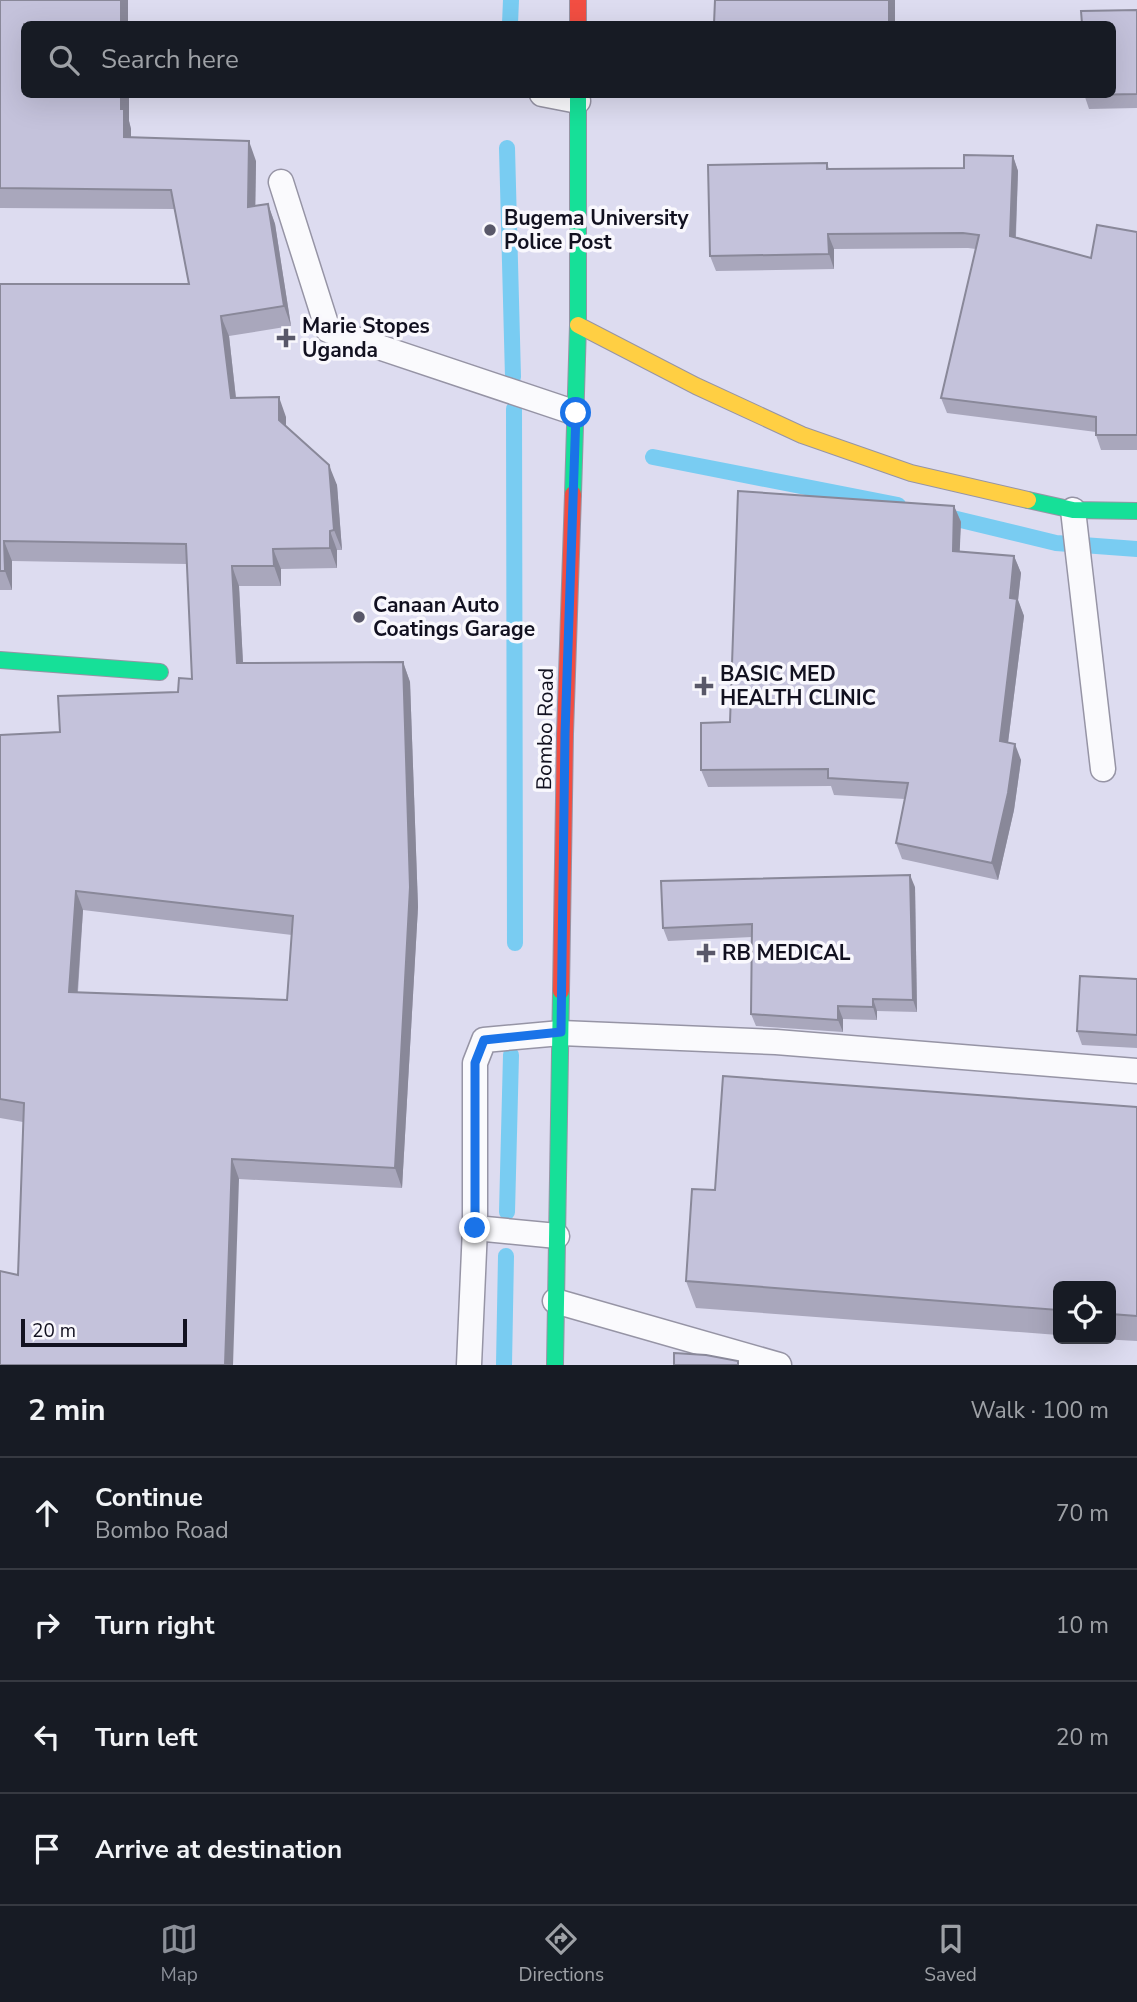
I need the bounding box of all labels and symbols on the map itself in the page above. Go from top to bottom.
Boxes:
place label: Bugema University Police Post [504,204,690,256]
marker: Bugema University Police Post [482,222,498,238]
place label: Marie Stopes Uganda [302,312,430,364]
marker: Marie Stopes Uganda [276,328,296,348]
route start [560,397,591,428]
place label: Canaan Auto Coatings Garage [373,591,535,643]
marker: Canaan Auto Coatings Garage [351,609,367,625]
place label: BASIC MED HEALTH CLINIC [720,660,876,712]
street label: Bombo Road [530,668,560,790]
marker: BASIC MED HEALTH CLINIC [694,676,714,696]
place label: RB MEDICAL [722,939,851,967]
marker: RB MEDICAL [696,943,716,963]
route end [459,1212,490,1243]
scale bar [21,1316,187,1348]

